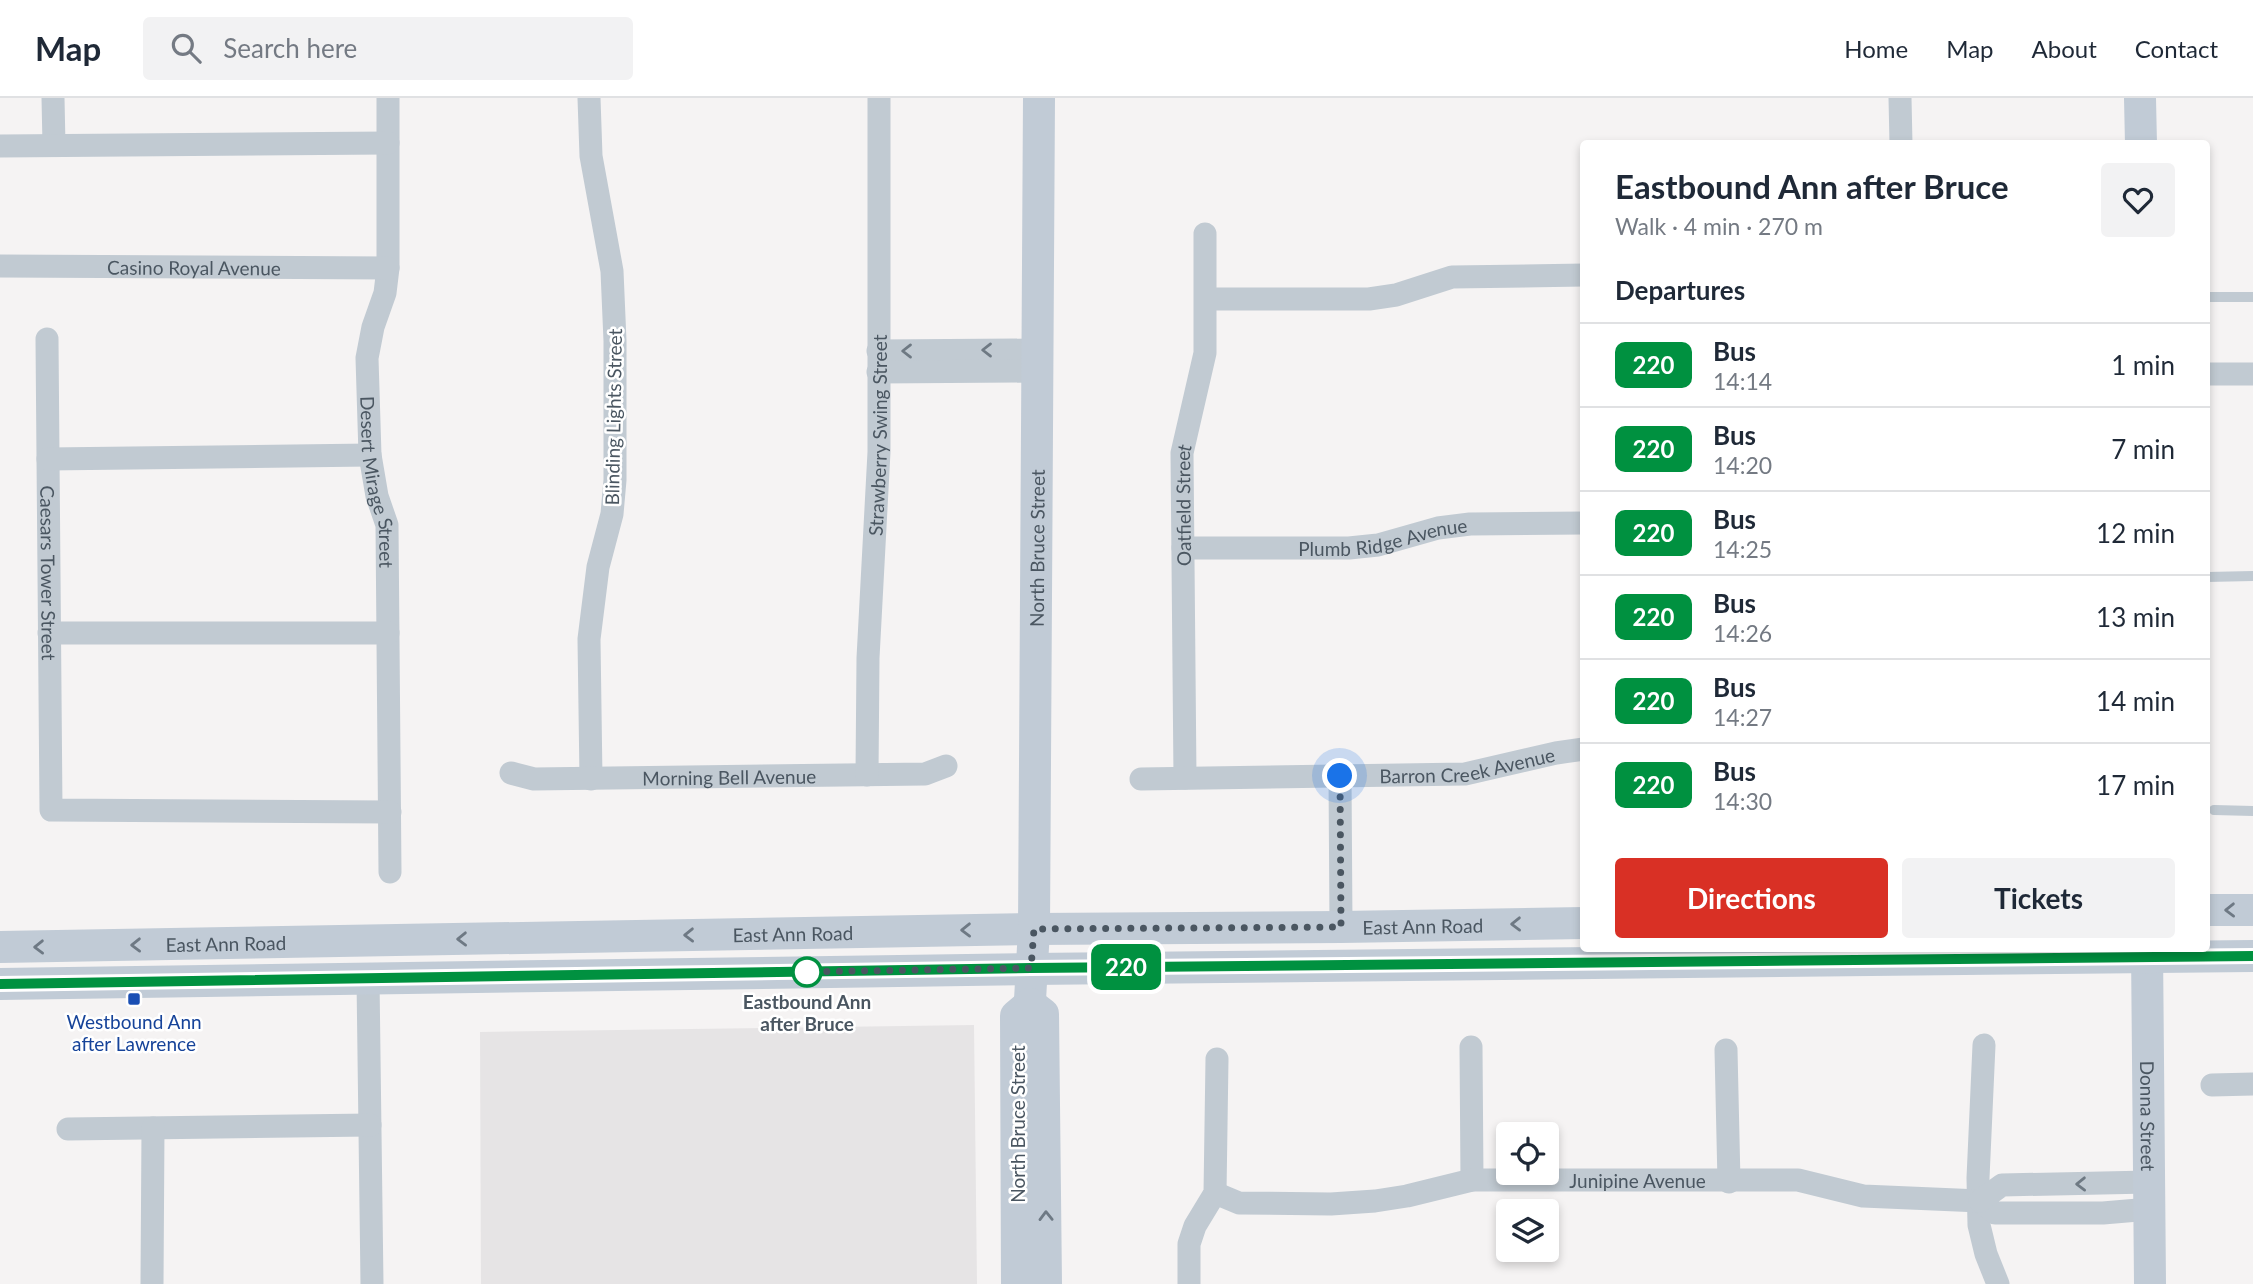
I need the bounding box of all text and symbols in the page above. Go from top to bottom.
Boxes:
search box [143,17,633,80]
text: Map [35,28,101,68]
icon: search [167,29,205,67]
text: Search here [223,32,357,64]
text: Home [1844,34,1908,63]
text: Map [1946,34,1994,63]
text: About [2032,34,2097,63]
text: Contact [2135,34,2218,63]
button: heart [2101,163,2175,237]
text: Eastbound Ann after Bruce [1615,166,2009,206]
text: Walk · 4 min · 270 m [1615,212,1823,240]
street label: Casino Royal Avenue [107,255,281,279]
text: Departures [1615,274,1745,306]
street label: Blinding Lights Street [600,328,626,506]
street label: Strawberry Swing Street [863,334,891,537]
text: Bus [1713,335,1756,367]
one-way arrow [901,343,912,359]
one-way arrow [981,343,992,358]
text: 1 min [2111,349,2175,381]
text: 220 [1633,350,1674,379]
text: 14:14 [1713,367,1772,395]
street label: Desert Mirage Street [357,396,399,568]
text: Bus [1713,419,1756,451]
text: 7 min [2111,433,2175,465]
text: 220 [1633,434,1674,463]
street label: Oatfield Street [1170,441,1195,566]
text: 14:20 [1713,451,1772,479]
street label: North Bruce Street [1024,469,1048,627]
street label: Caesars Tower Street [37,485,61,661]
text: Bus [1713,503,1756,535]
street label: Plumb Ridge Avenue [1298,513,1468,560]
text: 12 min [2096,517,2175,549]
text: 220 [1633,518,1674,547]
text: 14:25 [1713,535,1772,563]
text: Bus [1713,587,1756,619]
text: 13 min [2096,601,2175,633]
text: 220 [1633,602,1674,631]
text: 14:26 [1713,619,1772,647]
text: Bus [1713,671,1756,703]
text: 14 min [2096,685,2175,717]
text: 220 [1633,686,1674,715]
text: 14:27 [1713,703,1772,731]
street label: Barron Creek Avenue [1379,742,1557,787]
text: Bus [1713,755,1756,787]
your location [1322,758,1357,793]
street label: Morning Bell Avenue [642,764,816,789]
text: 17 min [2096,769,2175,801]
text: 220 [1633,770,1674,799]
text: 14:30 [1713,787,1772,815]
button: Directions [1615,858,1888,938]
button: Tickets [1902,858,2175,938]
one-way arrow [2224,902,2235,918]
street label: East Ann Road [1362,913,1483,938]
one-way arrow [1510,916,1520,932]
street label: East Ann Road [732,921,853,946]
one-way arrow [960,923,971,938]
one-way arrow [684,928,695,943]
street label: East Ann Road [165,931,287,956]
one-way arrow [456,932,467,947]
one-way arrow [131,937,141,953]
one-way arrow [33,939,44,955]
line badge: 220 [1086,944,1166,990]
text: 220 [1105,952,1147,981]
marker: Eastbound Ann after Bruce [792,957,822,987]
place label: Eastbound Ann after Bruce [743,990,871,1035]
marker: Westbound Ann after Lawrence [126,991,142,1007]
place label: Westbound Ann after Lawrence [66,1010,202,1055]
street label: North Bruce Street [1006,1045,1029,1203]
street label: Donna Street [2137,1061,2160,1172]
map controls [1496,1122,1559,1262]
button: locate [1496,1122,1559,1185]
street label: Junipine Avenue [1569,1169,1706,1192]
one-way arrow [2075,1176,2086,1192]
button: layers [1496,1199,1559,1262]
one-way arrow [1038,1210,1054,1221]

